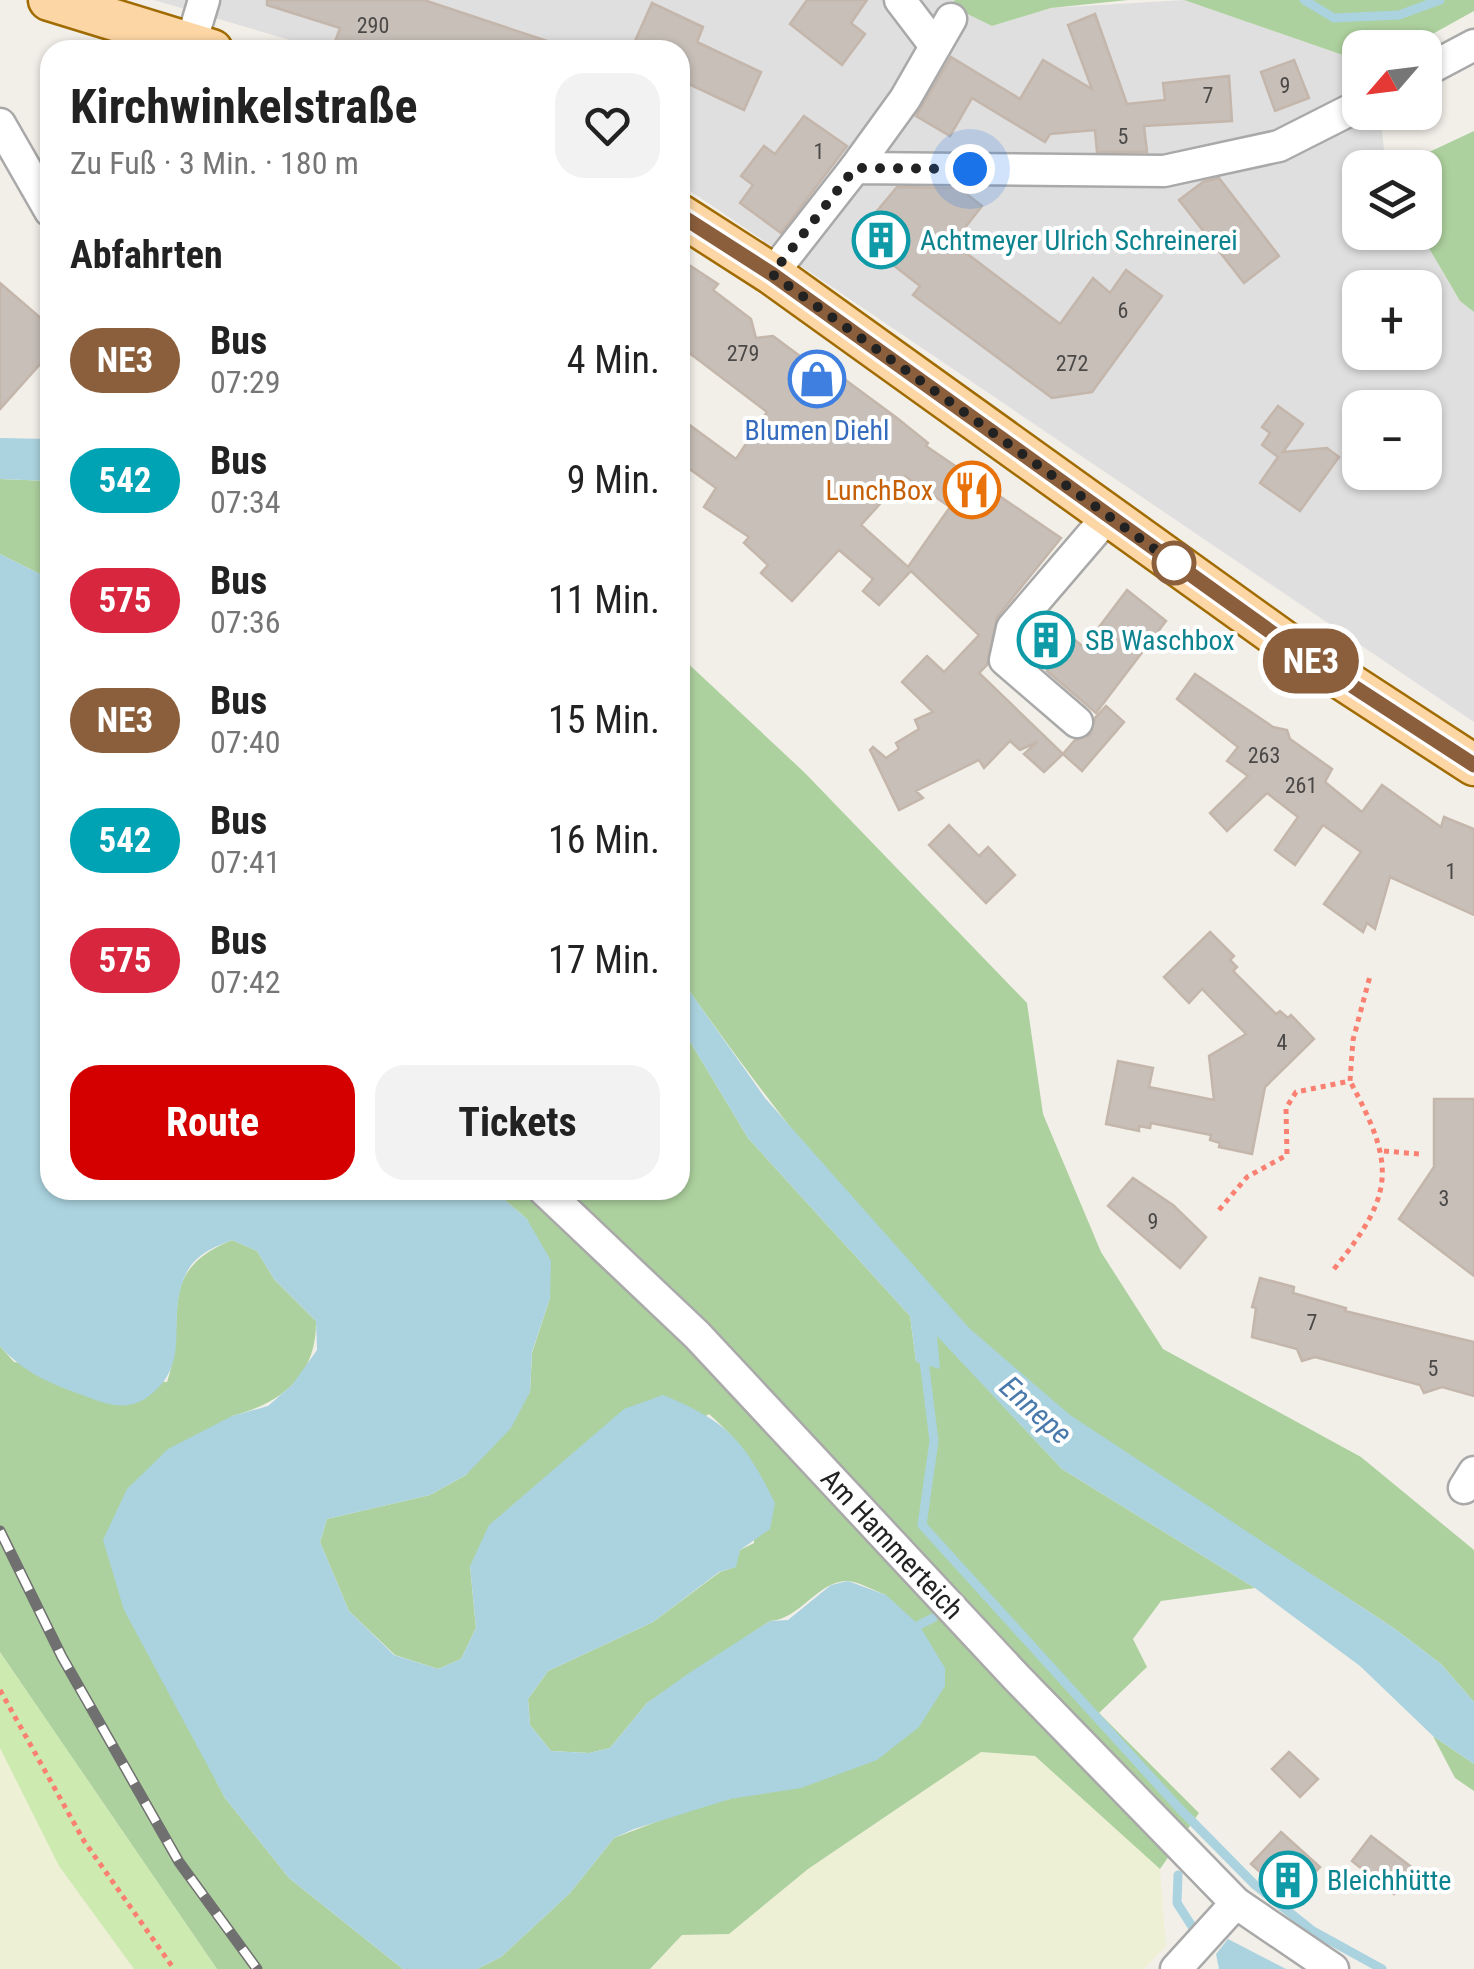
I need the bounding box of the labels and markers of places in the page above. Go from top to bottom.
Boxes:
building icon: Achtmeyer Ulrich Schreinerei [851,210,911,270]
place label: Achtmeyer Ulrich Schreinerei [920,224,1238,257]
shop icon: Blumen Diehl [787,349,847,409]
place label: Blumen Diehl [745,414,889,447]
restaurant icon: LunchBox [942,460,1002,520]
place label: LunchBox [825,474,933,507]
unlabelled marker [1153,542,1195,584]
building icon: SB Waschbox [1016,610,1076,670]
place label: SB Waschbox [1085,624,1235,657]
building icon: Bleichhütte [1258,1850,1318,1910]
place label: Bleichhütte [1327,1864,1451,1897]

